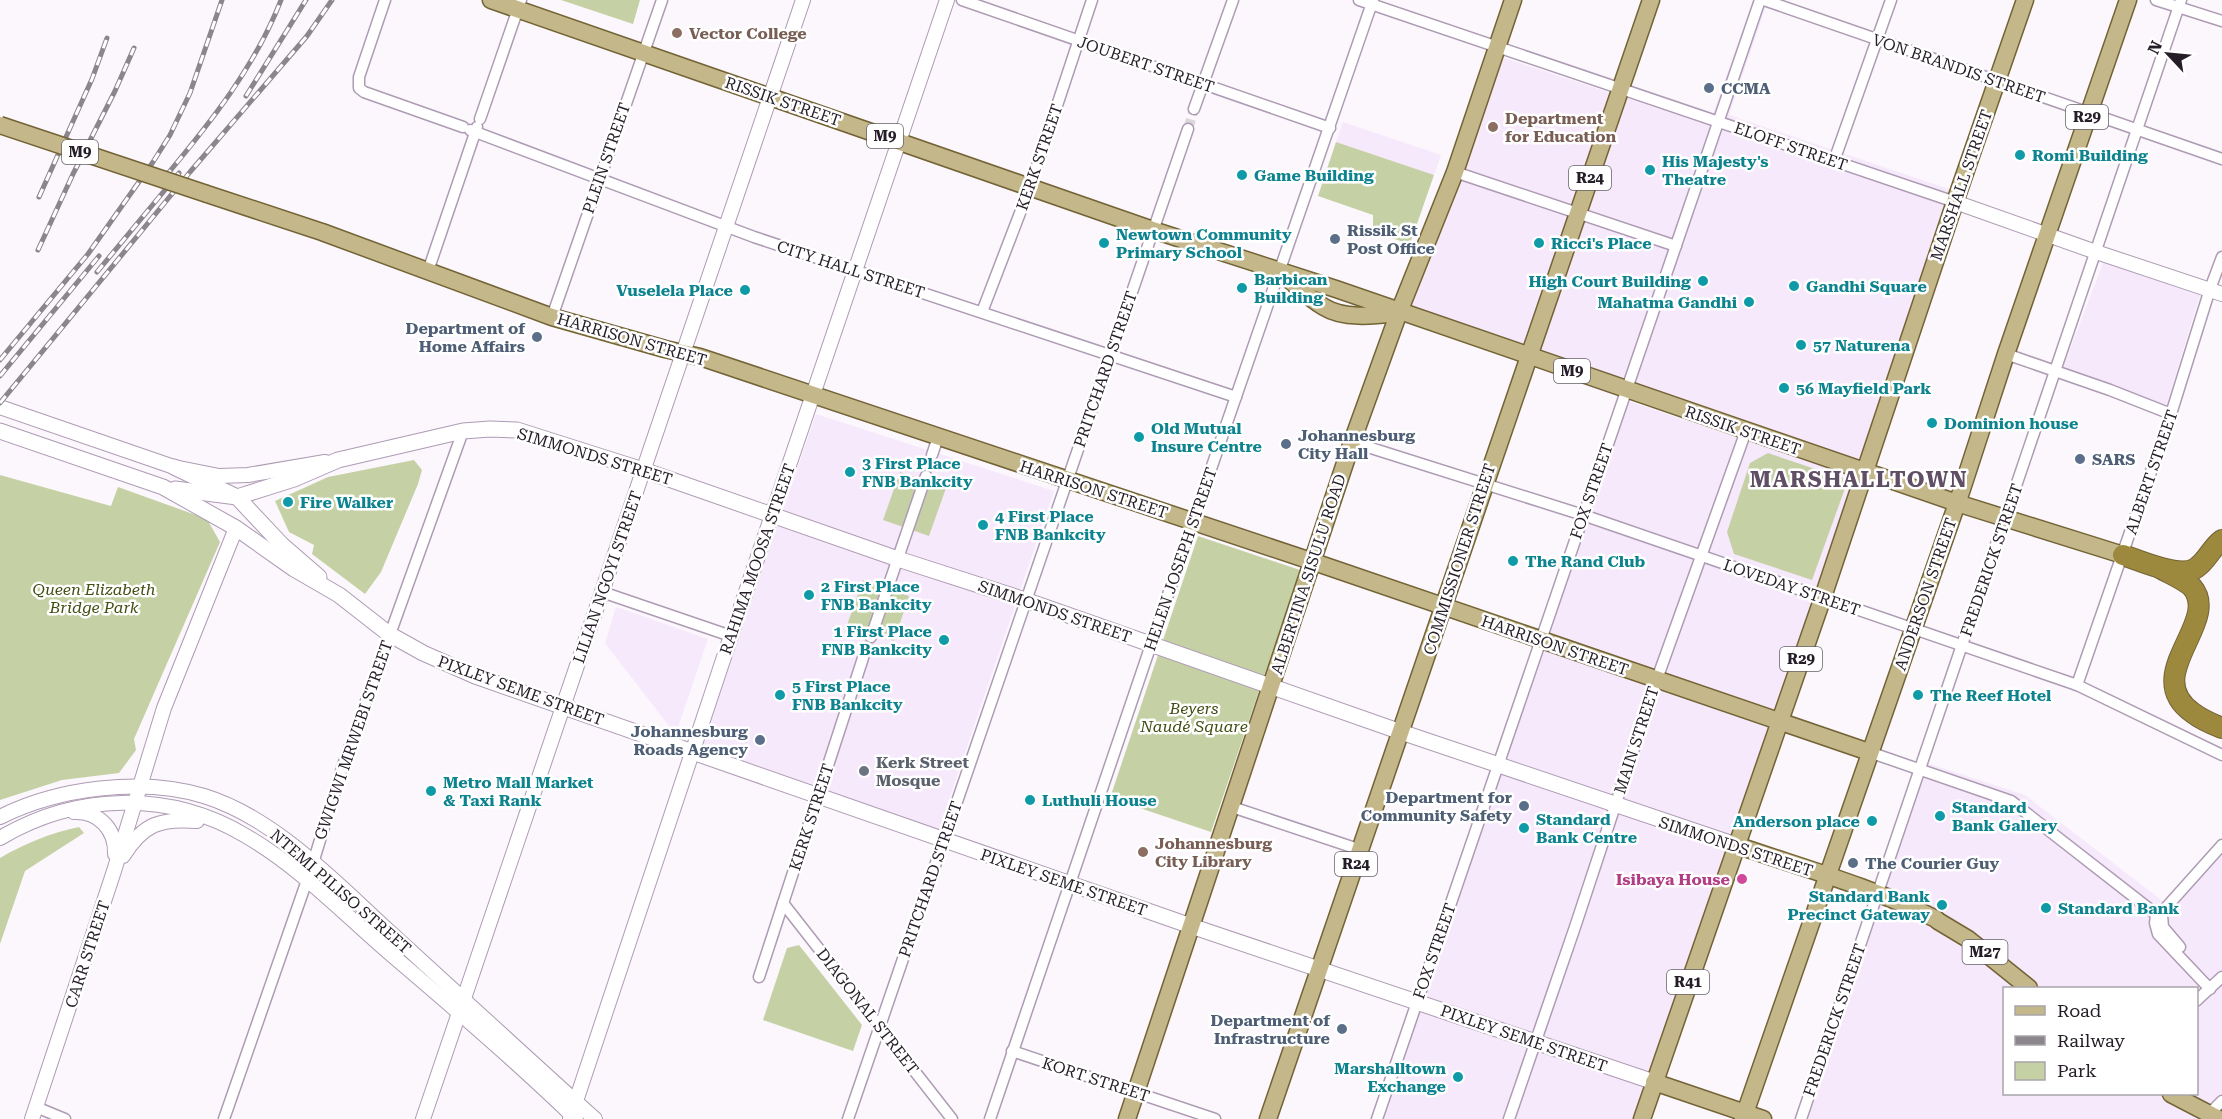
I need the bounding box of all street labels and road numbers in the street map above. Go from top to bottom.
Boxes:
street label: VON BRANDIS STREET [1870,30,2048,107]
street label: JOUBERT STREET [1075,32,1217,97]
street label: RISSIK STREET [722,73,843,130]
street label: PLEIN STREET [579,100,634,216]
street label: KERK STREET [1012,101,1067,213]
road number: R29 [2066,105,2108,129]
street label: MARSHALL STREET [1927,107,1996,263]
street label: ELOFF STREET [1732,118,1850,175]
road number: M9 [867,124,903,148]
road number: M9 [62,140,98,164]
road number: R24 [1569,166,1611,190]
street label: CITY HALL STREET [775,237,927,302]
street label: PRITCHARD STREET [1070,288,1141,450]
street label: HARRISON STREET [555,309,709,370]
road number: M9 [1554,359,1590,383]
street label: RISSIK STREET [1682,402,1803,459]
street label: ALBERT STREET [2121,407,2182,537]
street label: SIMMONDS STREET [515,424,675,489]
street label: FOX STREET [1566,440,1617,542]
street label: HARRISON STREET [1017,457,1171,523]
street label: RAHIMA MOOSA STREET [716,461,799,657]
street label: COMMISSIONER STREET [1420,461,1499,657]
street label: HELEN JOSEPH STREET [1140,465,1221,653]
street label: ALBERTINA SISULU ROAD [1267,472,1350,677]
street label: FREDERICK STREET [1956,481,2027,639]
street label: LILIAN NGOYI STREET [569,488,646,666]
street label: ANDERSON STREET [1890,515,1961,673]
street label: LOVEDAY STREET [1721,555,1863,620]
street label: SIMMONDS STREET [976,576,1134,647]
street label: HARRISON STREET [1479,611,1631,680]
street label: GWIGWI MRWEBI STREET [310,638,397,842]
road number: R29 [1780,647,1822,671]
street label: PIXLEY SEME STREET [435,652,607,729]
street label: MAIN STREET [1610,684,1663,796]
street label: KERK STREET [785,761,838,873]
street label: PRITCHARD STREET [895,798,966,960]
street label: SIMMONDS STREET [1656,813,1816,880]
street label: NTEMI PILISO STREET [266,825,415,958]
street label: PIXLEY SEME STREET [978,845,1150,920]
road number: R24 [1335,852,1377,876]
street label: CARR STREET [61,898,114,1010]
street label: FOX STREET [1409,900,1460,1002]
road number: M27 [1962,940,2008,964]
street label: FREDERICK STREET [1799,941,1870,1099]
street label: DIAGONAL STREET [812,944,923,1078]
road number: R41 [1667,970,1709,994]
street label: PIXLEY SEME STREET [1438,1001,1610,1076]
street label: KORT STREET [1040,1053,1152,1106]

